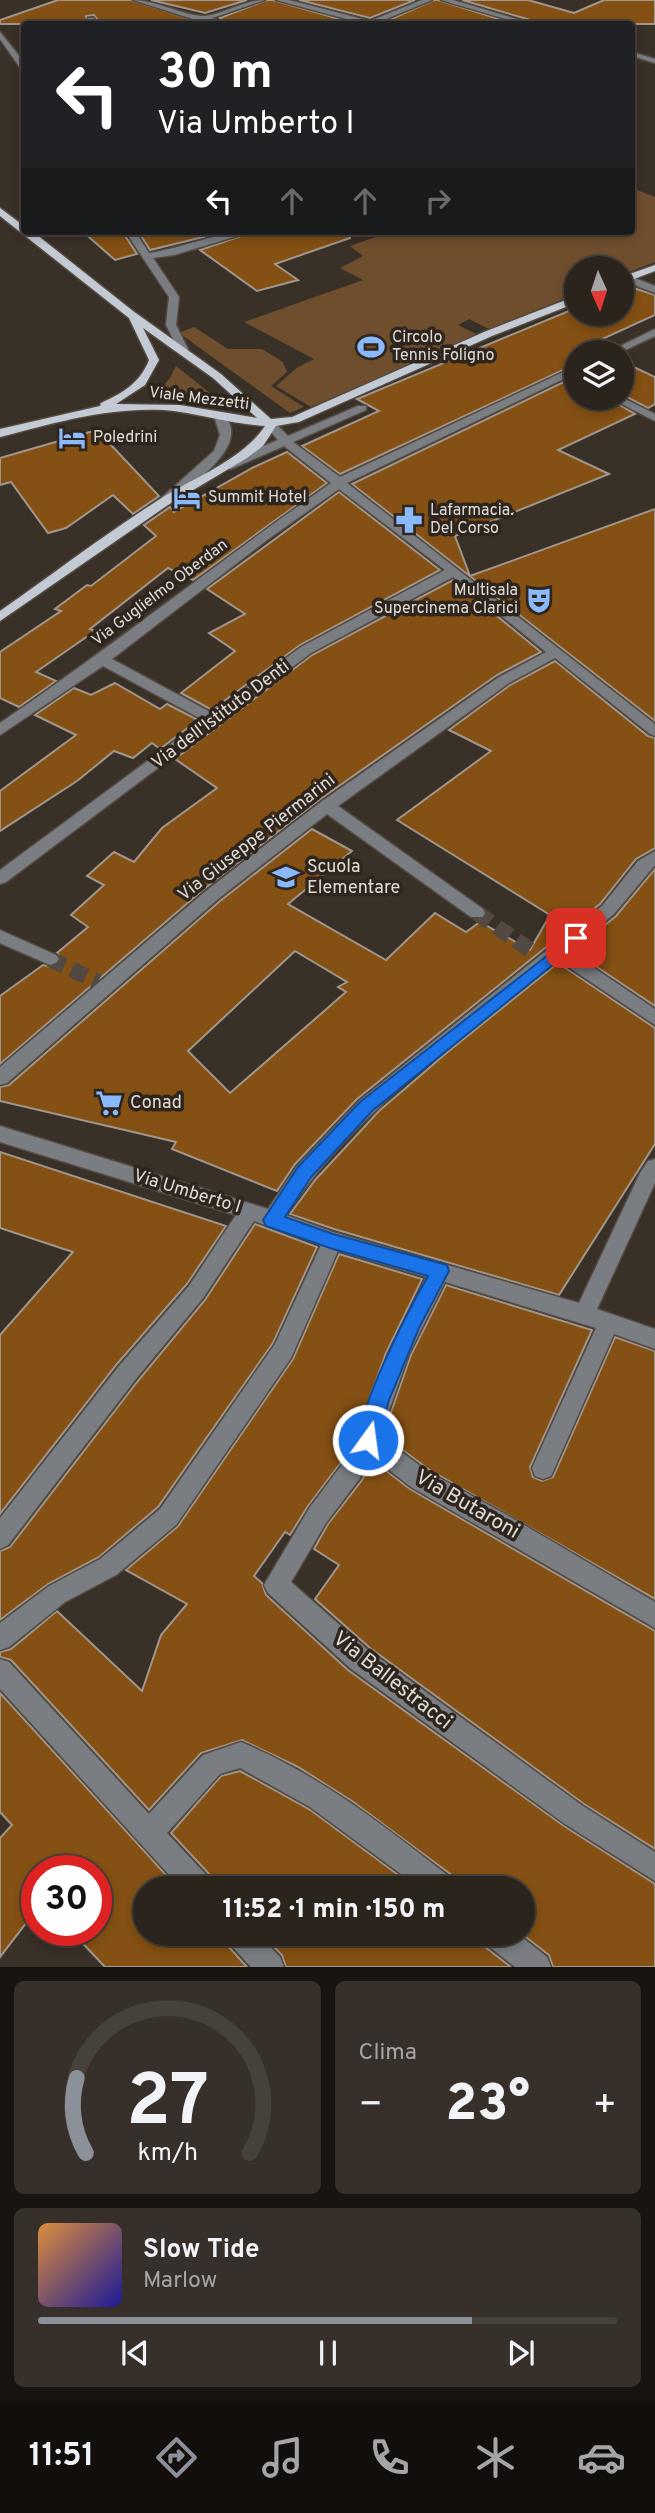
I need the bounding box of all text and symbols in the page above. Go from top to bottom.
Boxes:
text: 30 m [157,44,273,106]
icon: left [42,49,133,140]
text: Via Umberto I [157,105,355,145]
icon: left [200,182,238,220]
icon: ahead [273,182,311,220]
icon: ahead [346,182,384,220]
icon: right [419,182,457,220]
north arrow [564,256,634,326]
map controls [564,256,634,410]
place label: Circolo Tennis Foligno [392,328,494,366]
sports icon: Circolo Tennis Foligno [356,332,386,362]
button: layers [564,340,634,410]
street label: Viale Mezzetti [148,383,250,415]
hotel icon: Poledrini [57,423,87,453]
place label: Poledrini [93,428,157,448]
hotel icon: Summit Hotel [172,483,202,513]
place label: Summit Hotel [208,488,307,508]
place label: Lafarmacia. Del Corso [430,501,514,539]
pharmacy icon: Lafarmacia. Del Corso [394,505,424,535]
street label: Via Guglielmo Oberdan [88,535,232,651]
place label: Multisala Supercinema Clarici [374,581,518,619]
theatre icon: Multisala Supercinema Clarici [524,585,554,615]
street label: Via dell'Istituto Denti [147,655,295,775]
street label: Via Giuseppe Piermarini [174,769,340,907]
place label: Scuola Elementare [307,856,400,900]
school or university icon: Scuola Elementare [271,862,301,892]
pin [546,908,606,968]
icon: arrive [557,919,595,957]
supermarket icon: Conad [94,1088,124,1118]
place label: Conad [130,1092,182,1115]
street label: Via Umberto I [130,1165,244,1219]
position arrow [331,1403,405,1477]
street label: Via Butaroni [410,1464,524,1546]
street label: Via Ballestracci [327,1626,457,1736]
speed limit sign: 30 [21,1855,112,1946]
text: 11:52 · 1 min · 150 m [223,1894,445,1927]
text: Clima [359,2039,417,2068]
text: 27 [126,2060,209,2152]
text: 23° [445,2073,530,2139]
text: − [359,2082,383,2131]
text: + [592,2082,617,2131]
text: km/h [137,2138,198,2170]
text: Slow Tide [143,2234,260,2267]
text: Marlow [143,2267,217,2296]
icon: previous [116,2334,154,2372]
icon: pause [309,2334,347,2372]
icon: next [502,2334,540,2372]
icon: directions [152,2433,201,2482]
icon: music [258,2433,307,2482]
icon: phone [365,2433,414,2482]
icon: climate [471,2433,520,2482]
icon: car [577,2433,626,2482]
text: 11:51 [29,2437,94,2477]

